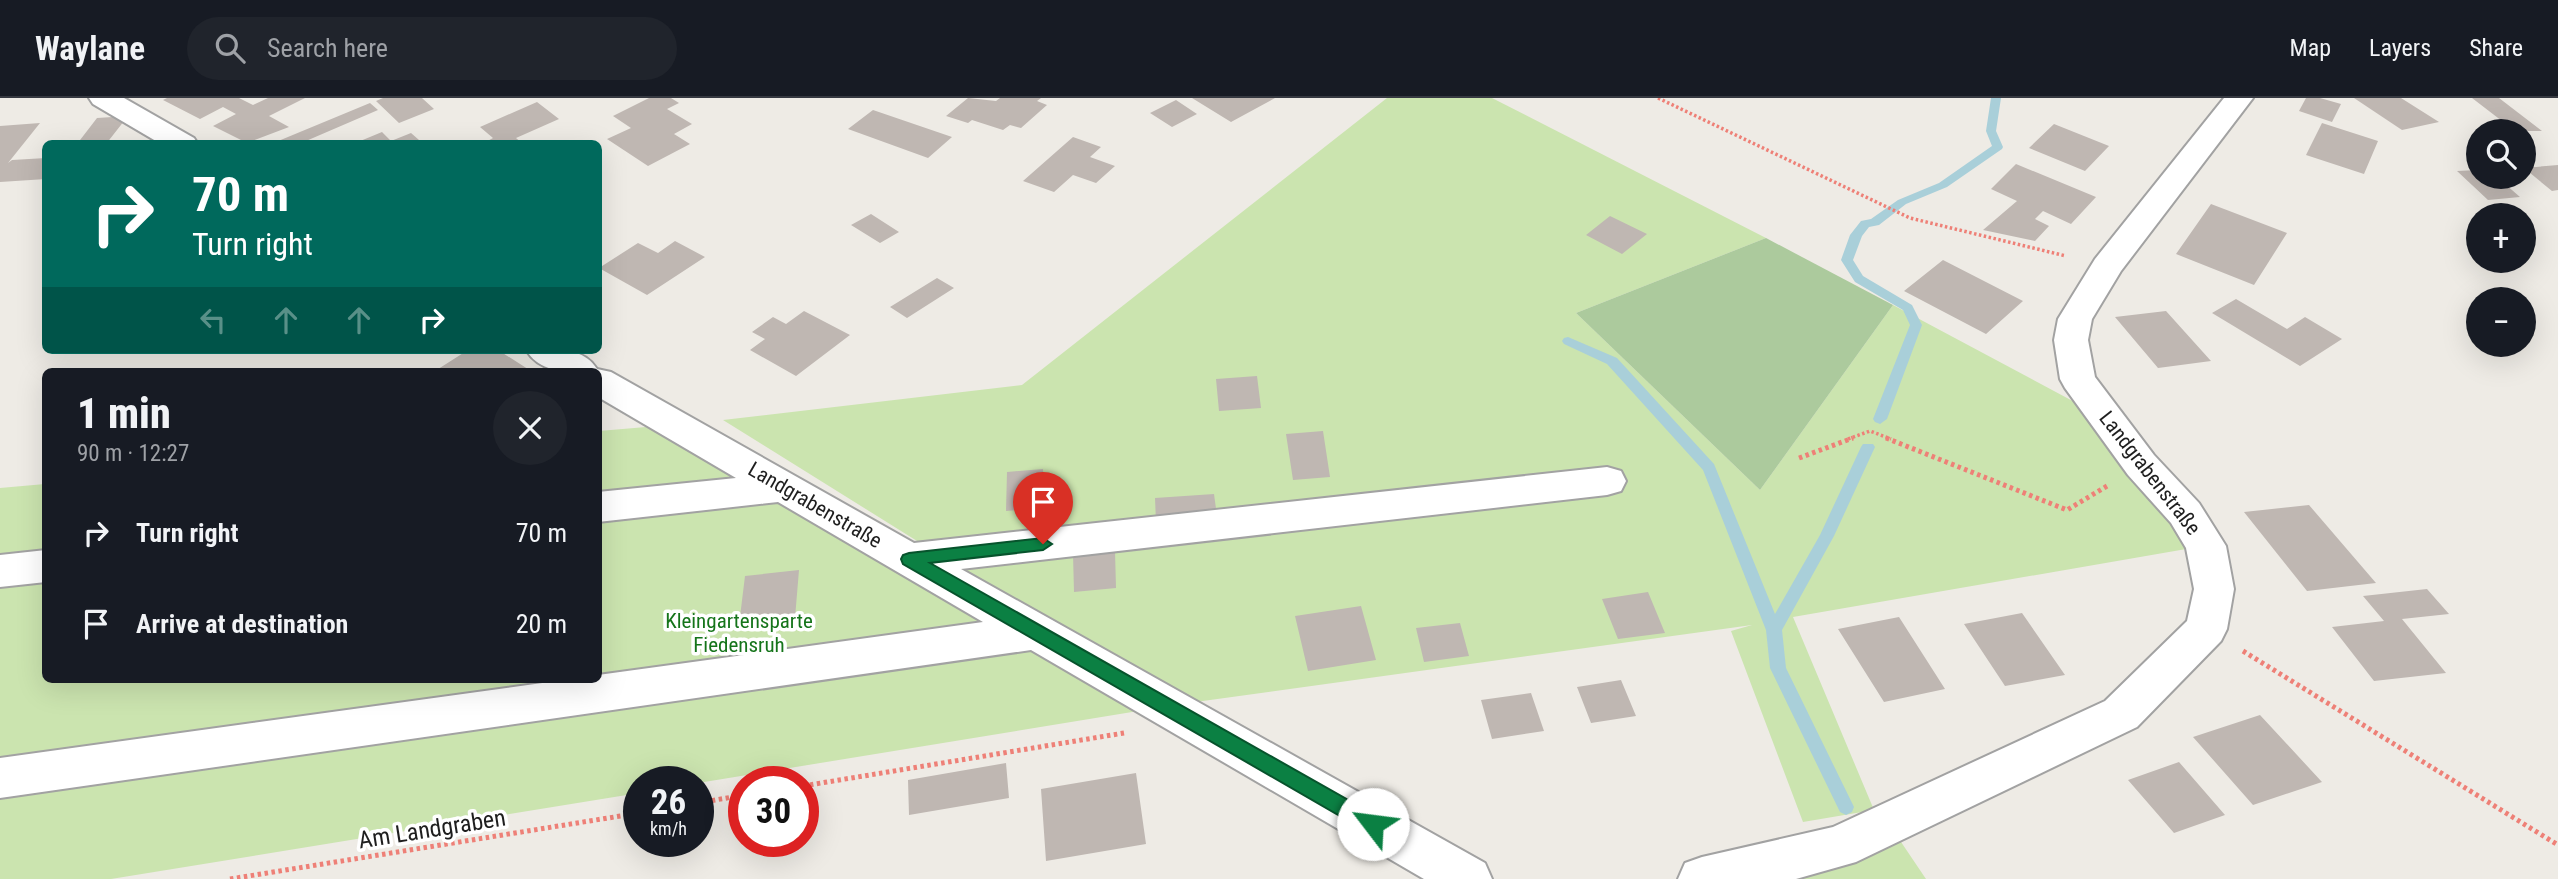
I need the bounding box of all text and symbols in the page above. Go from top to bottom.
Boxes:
search box [187,17,677,80]
text: Waylane [35,29,145,68]
icon: search [211,29,249,67]
text: Search here [267,33,388,63]
text: Map [2290,34,2331,62]
text: Layers [2369,34,2431,62]
text: Share [2469,34,2523,62]
map controls [2466,119,2536,357]
button: search [2466,119,2536,189]
text: 70 m [192,166,289,223]
icon: right [77,168,168,259]
button: + [2466,203,2536,273]
text: Turn right [192,225,313,263]
button: − [2466,287,2536,357]
icon: left [194,301,232,339]
icon: ahead [267,301,305,339]
icon: ahead [340,301,378,339]
icon: right [413,301,451,339]
text: 1 min [77,389,171,438]
button: close [493,391,567,465]
street label: Landgrabenstraße [2094,406,2206,540]
text: 90 m · 12:27 [77,440,189,467]
street label: Landgrabenstraße [744,457,886,553]
pin [1013,472,1073,544]
icon: arrive [1024,483,1062,521]
icon: right [77,514,115,552]
text: Turn right [136,518,238,548]
text: 70 m [516,518,567,548]
icon: arrive [77,605,115,643]
text: Arrive at destination [136,609,348,639]
text: 20 m [516,609,567,639]
park label: Kleingartensparte Fiedensruh [665,609,813,657]
speed limit sign: 30 [728,766,819,857]
text: 26 [651,782,686,823]
position arrow [1336,787,1410,861]
street label: Am Landgraben [356,804,508,854]
text: km/h [650,818,687,839]

